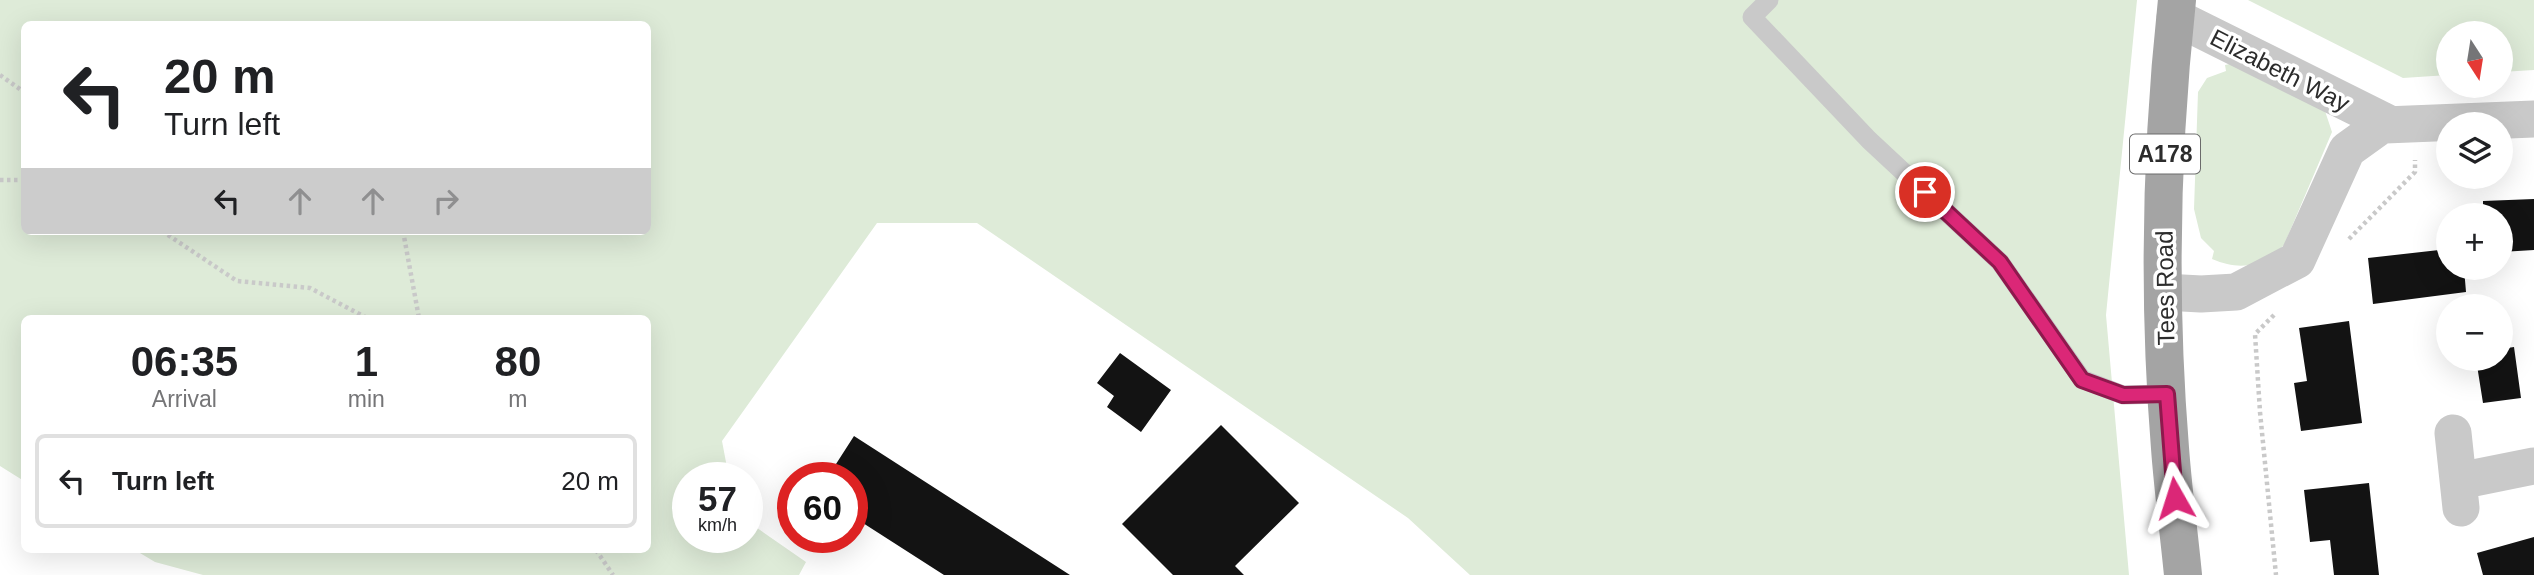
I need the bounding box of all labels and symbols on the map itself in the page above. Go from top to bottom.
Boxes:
north arrow [2436,21,2513,98]
street label: Elizabeth Way [2206,23,2354,117]
road number: A178 [2130,134,2200,174]
pin [1895,162,1955,222]
street label: Tees Road [2151,230,2179,346]
position arrow [2138,461,2212,535]
speed limit sign: 60 [777,462,868,553]

